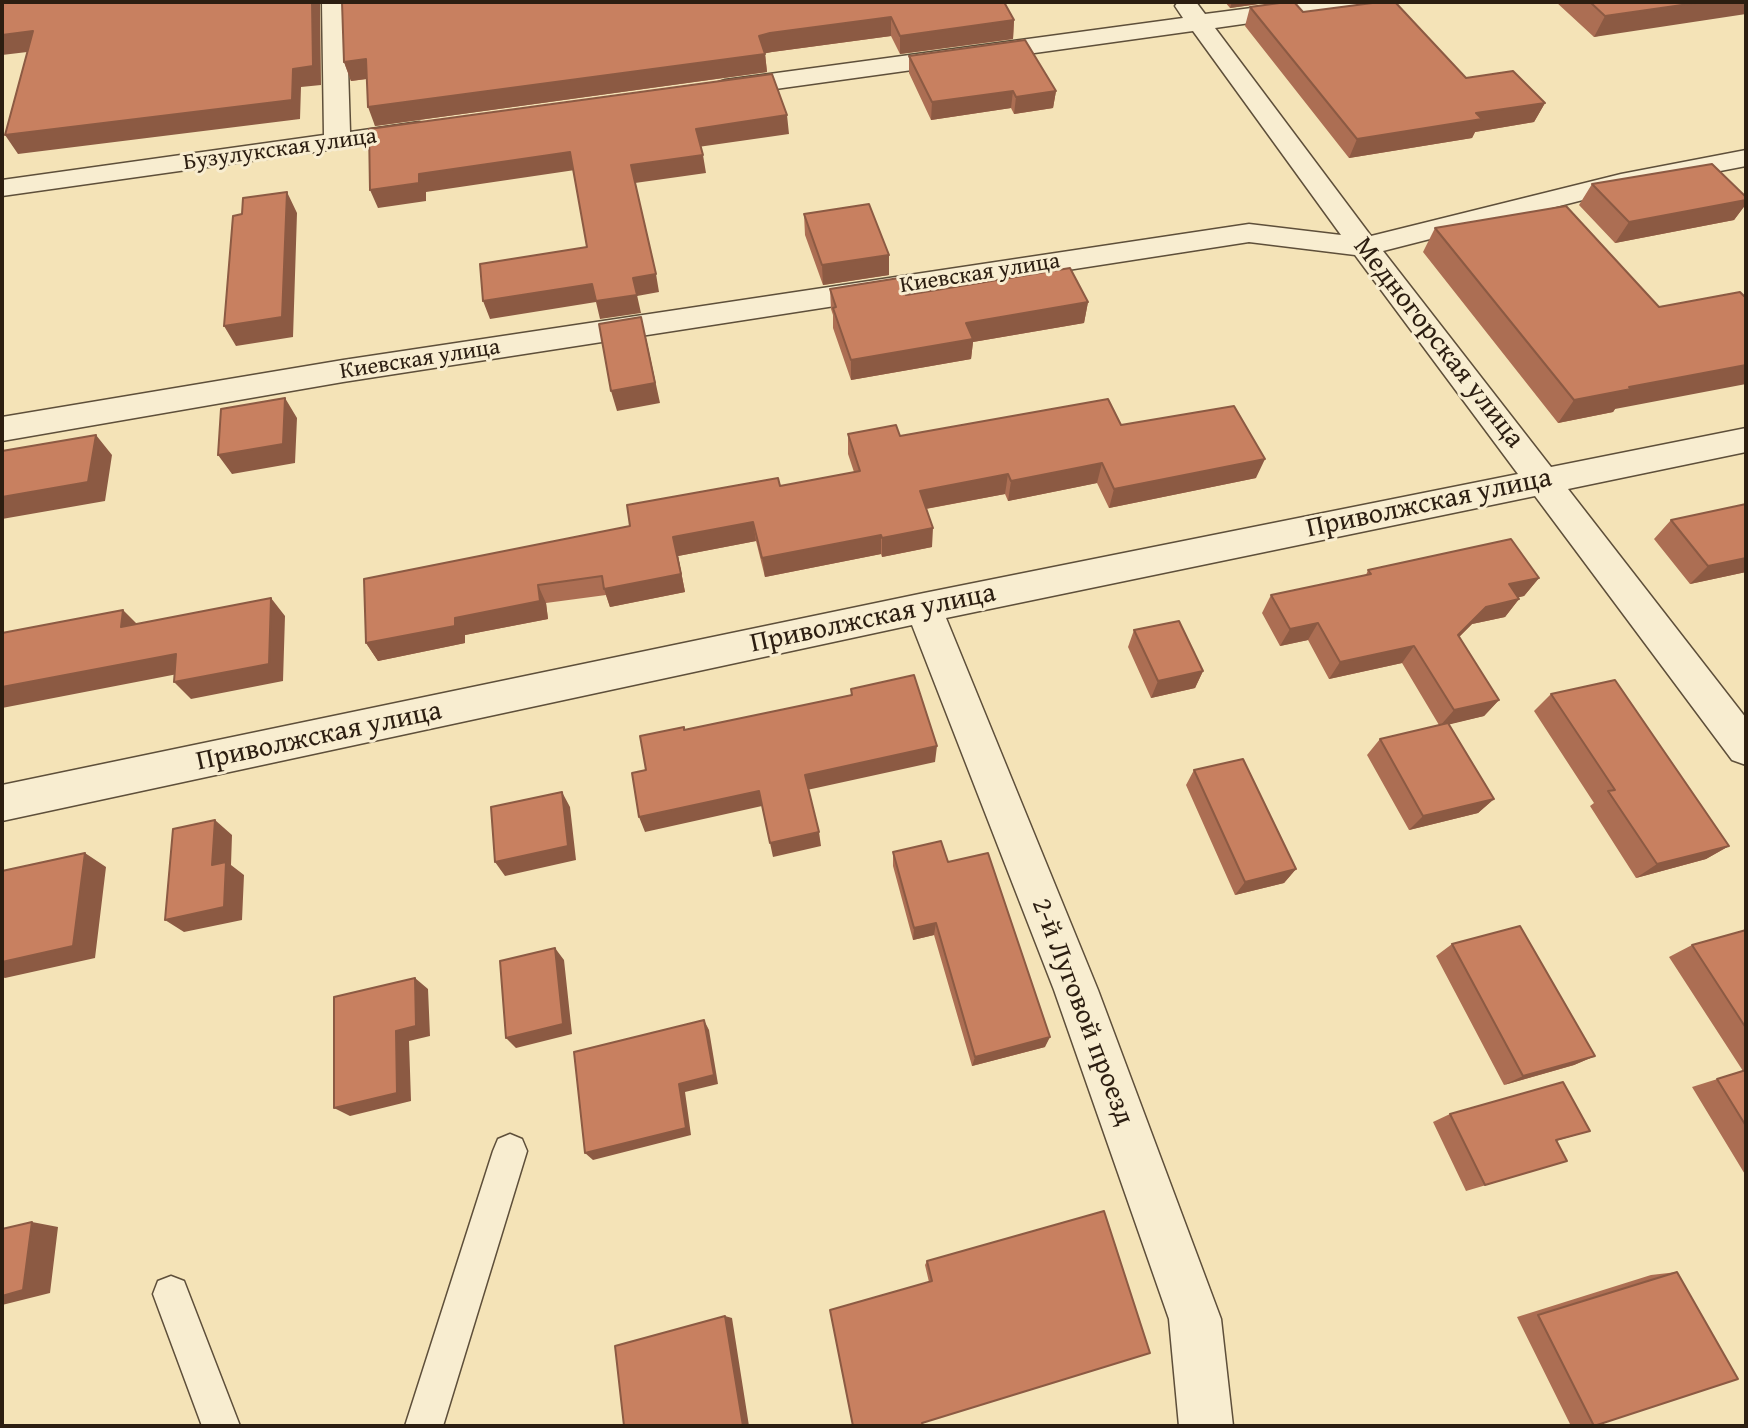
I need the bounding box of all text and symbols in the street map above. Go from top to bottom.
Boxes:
street label: Бузулукская улица [182,123,378,177]
street label: Медногорская улица [1345,231,1531,455]
street label: Киевская улица [898,248,1062,300]
street label: Киевская улица [338,334,502,386]
street label: Приволжская улица [1303,462,1555,546]
street label: Приволжская улица [747,577,999,661]
street label: Приволжская улица [193,695,445,779]
street label: 2-й Луговой проезд [1023,894,1141,1130]

